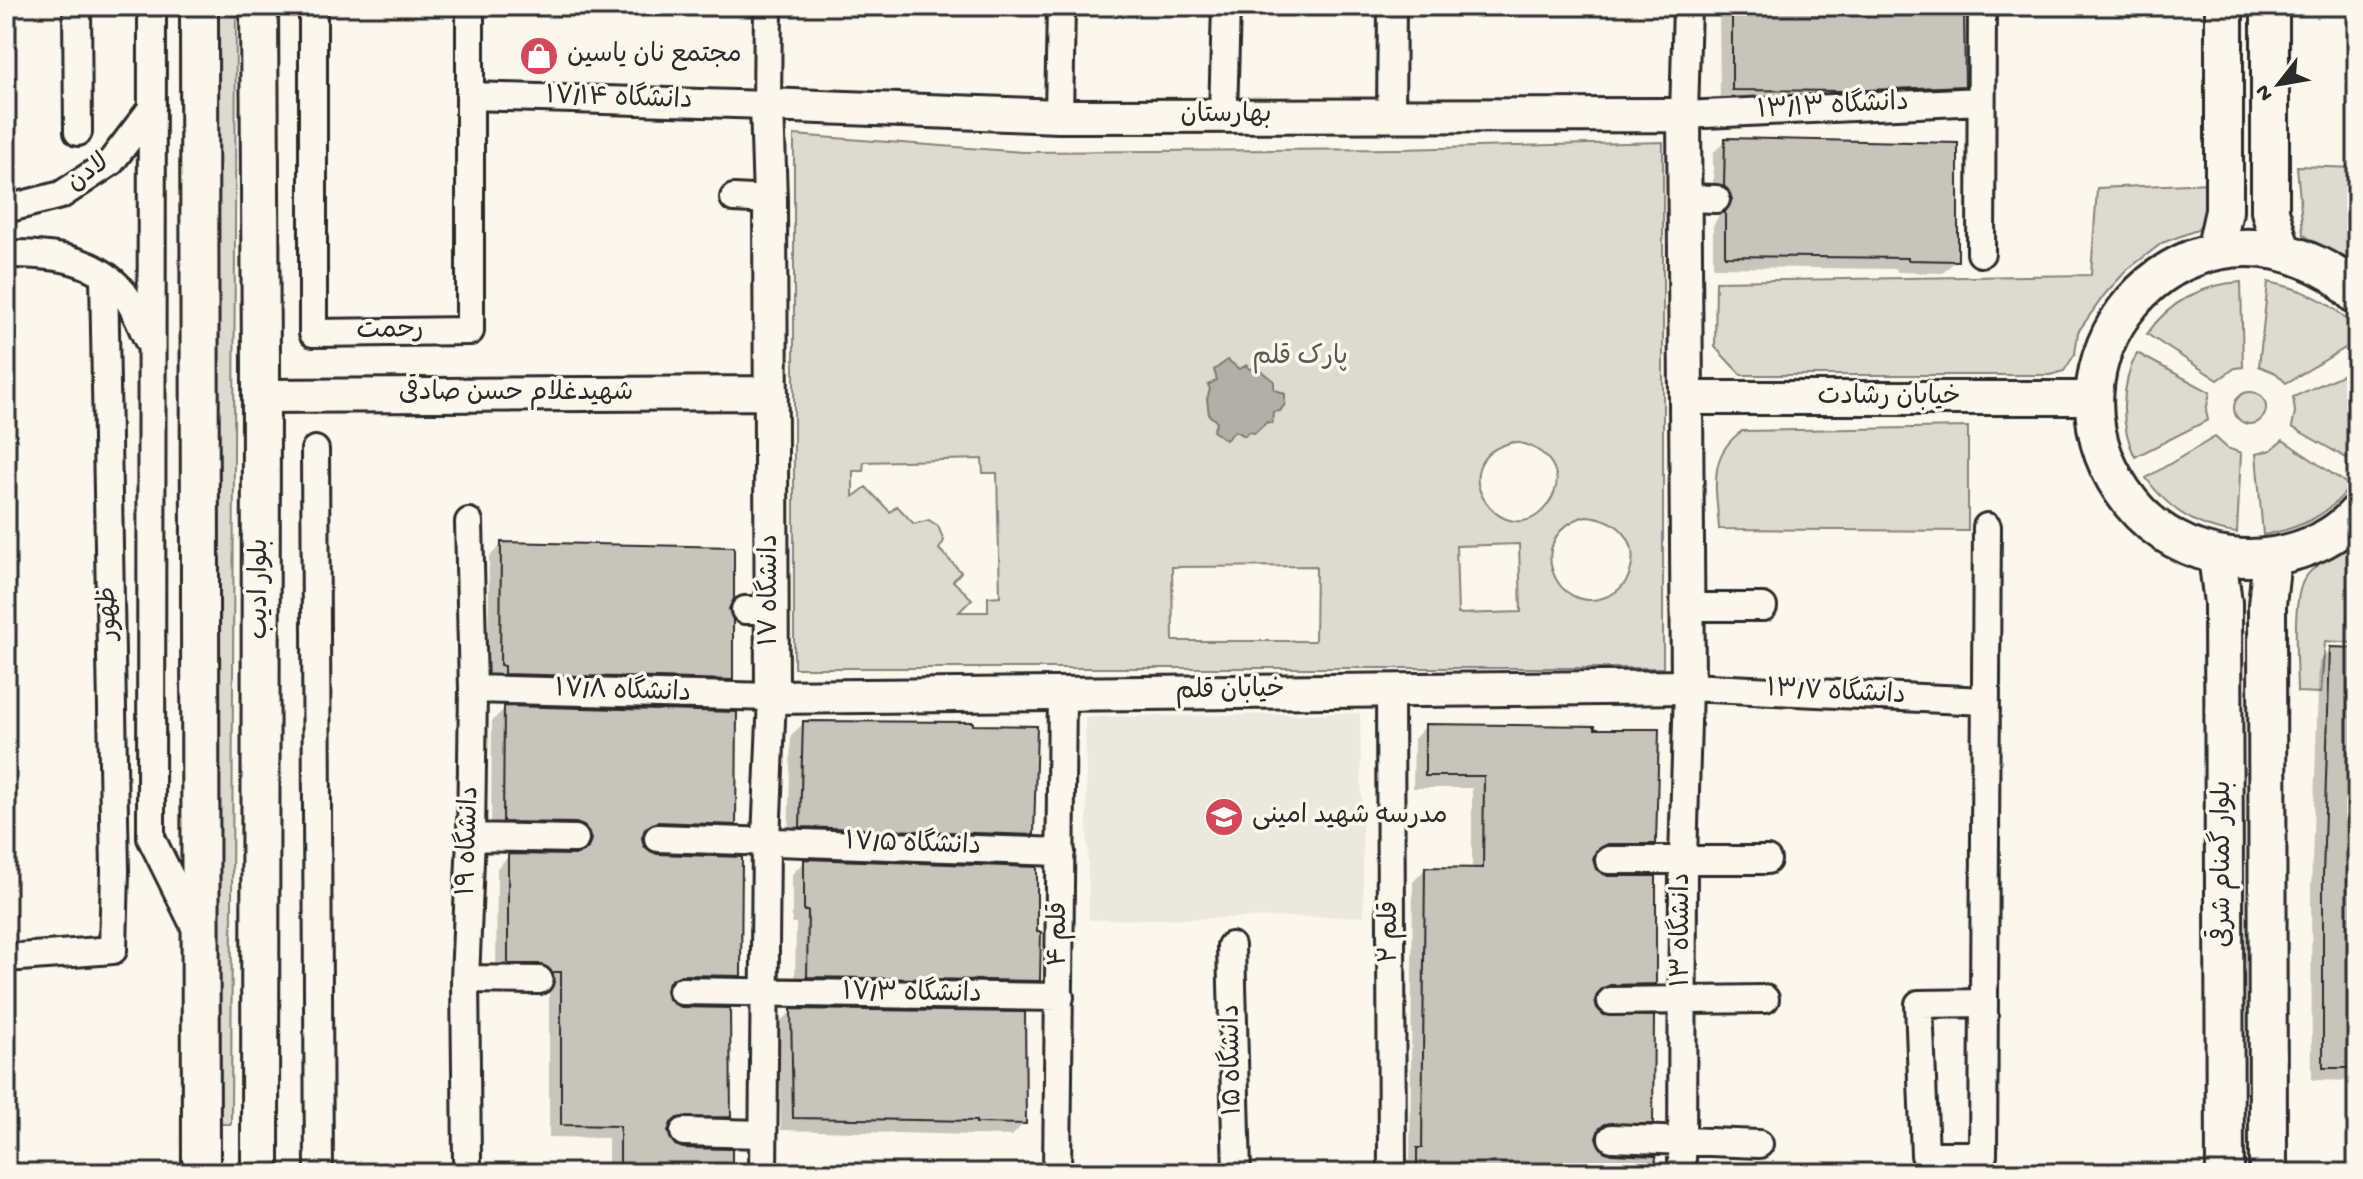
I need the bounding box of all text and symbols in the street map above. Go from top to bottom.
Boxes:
shop icon: مجتمع نان یاسین [518,35,560,77]
place label: مجتمع نان یاسین [567,41,742,72]
north arrow [2239,44,2319,124]
street label: دانشگاه ۱۷/۱۴ [545,78,693,118]
text: N [2250,79,2280,105]
street label: دانشگاه ۱۳/۱۳ [1756,85,1910,127]
street label: بهارستان [1180,101,1272,132]
street label: لادن [62,148,116,200]
street label: رحمت [356,316,424,348]
park label: پارک قلم [1252,343,1348,374]
street label: شهیدغلام حسن صادقی [399,374,633,410]
street label: خیابان رشادت [1818,383,1961,414]
street label: دانشگاه ۱۷ [752,534,787,646]
street label: بلوار ادیب [246,538,277,640]
street label: ظهور [94,586,126,642]
street label: دانشگاه ۱۷/۸ [554,671,692,711]
street label: دانشگاه ۱۳/۷ [1766,671,1907,713]
street label: خیابان قلم [1175,676,1285,708]
street label: بلوار گمنام شرقی [2204,780,2240,948]
street label: دانشگاه ۱۹ [449,785,487,896]
school or university icon: مدرسه شهید امینی [1203,796,1245,838]
place label: مدرسه شهید امینی [1252,802,1448,833]
street label: دانشگاه ۱۷/۵ [845,824,982,864]
street label: دانشگاه ۱۳ [1664,873,1699,987]
street label: قلم ۲ [1376,901,1407,963]
street label: قلم ۴ [1045,902,1076,966]
street label: دانشگاه ۱۷/۳ [842,974,982,1012]
street label: دانشگاه ۱۵ [1214,1004,1250,1116]

